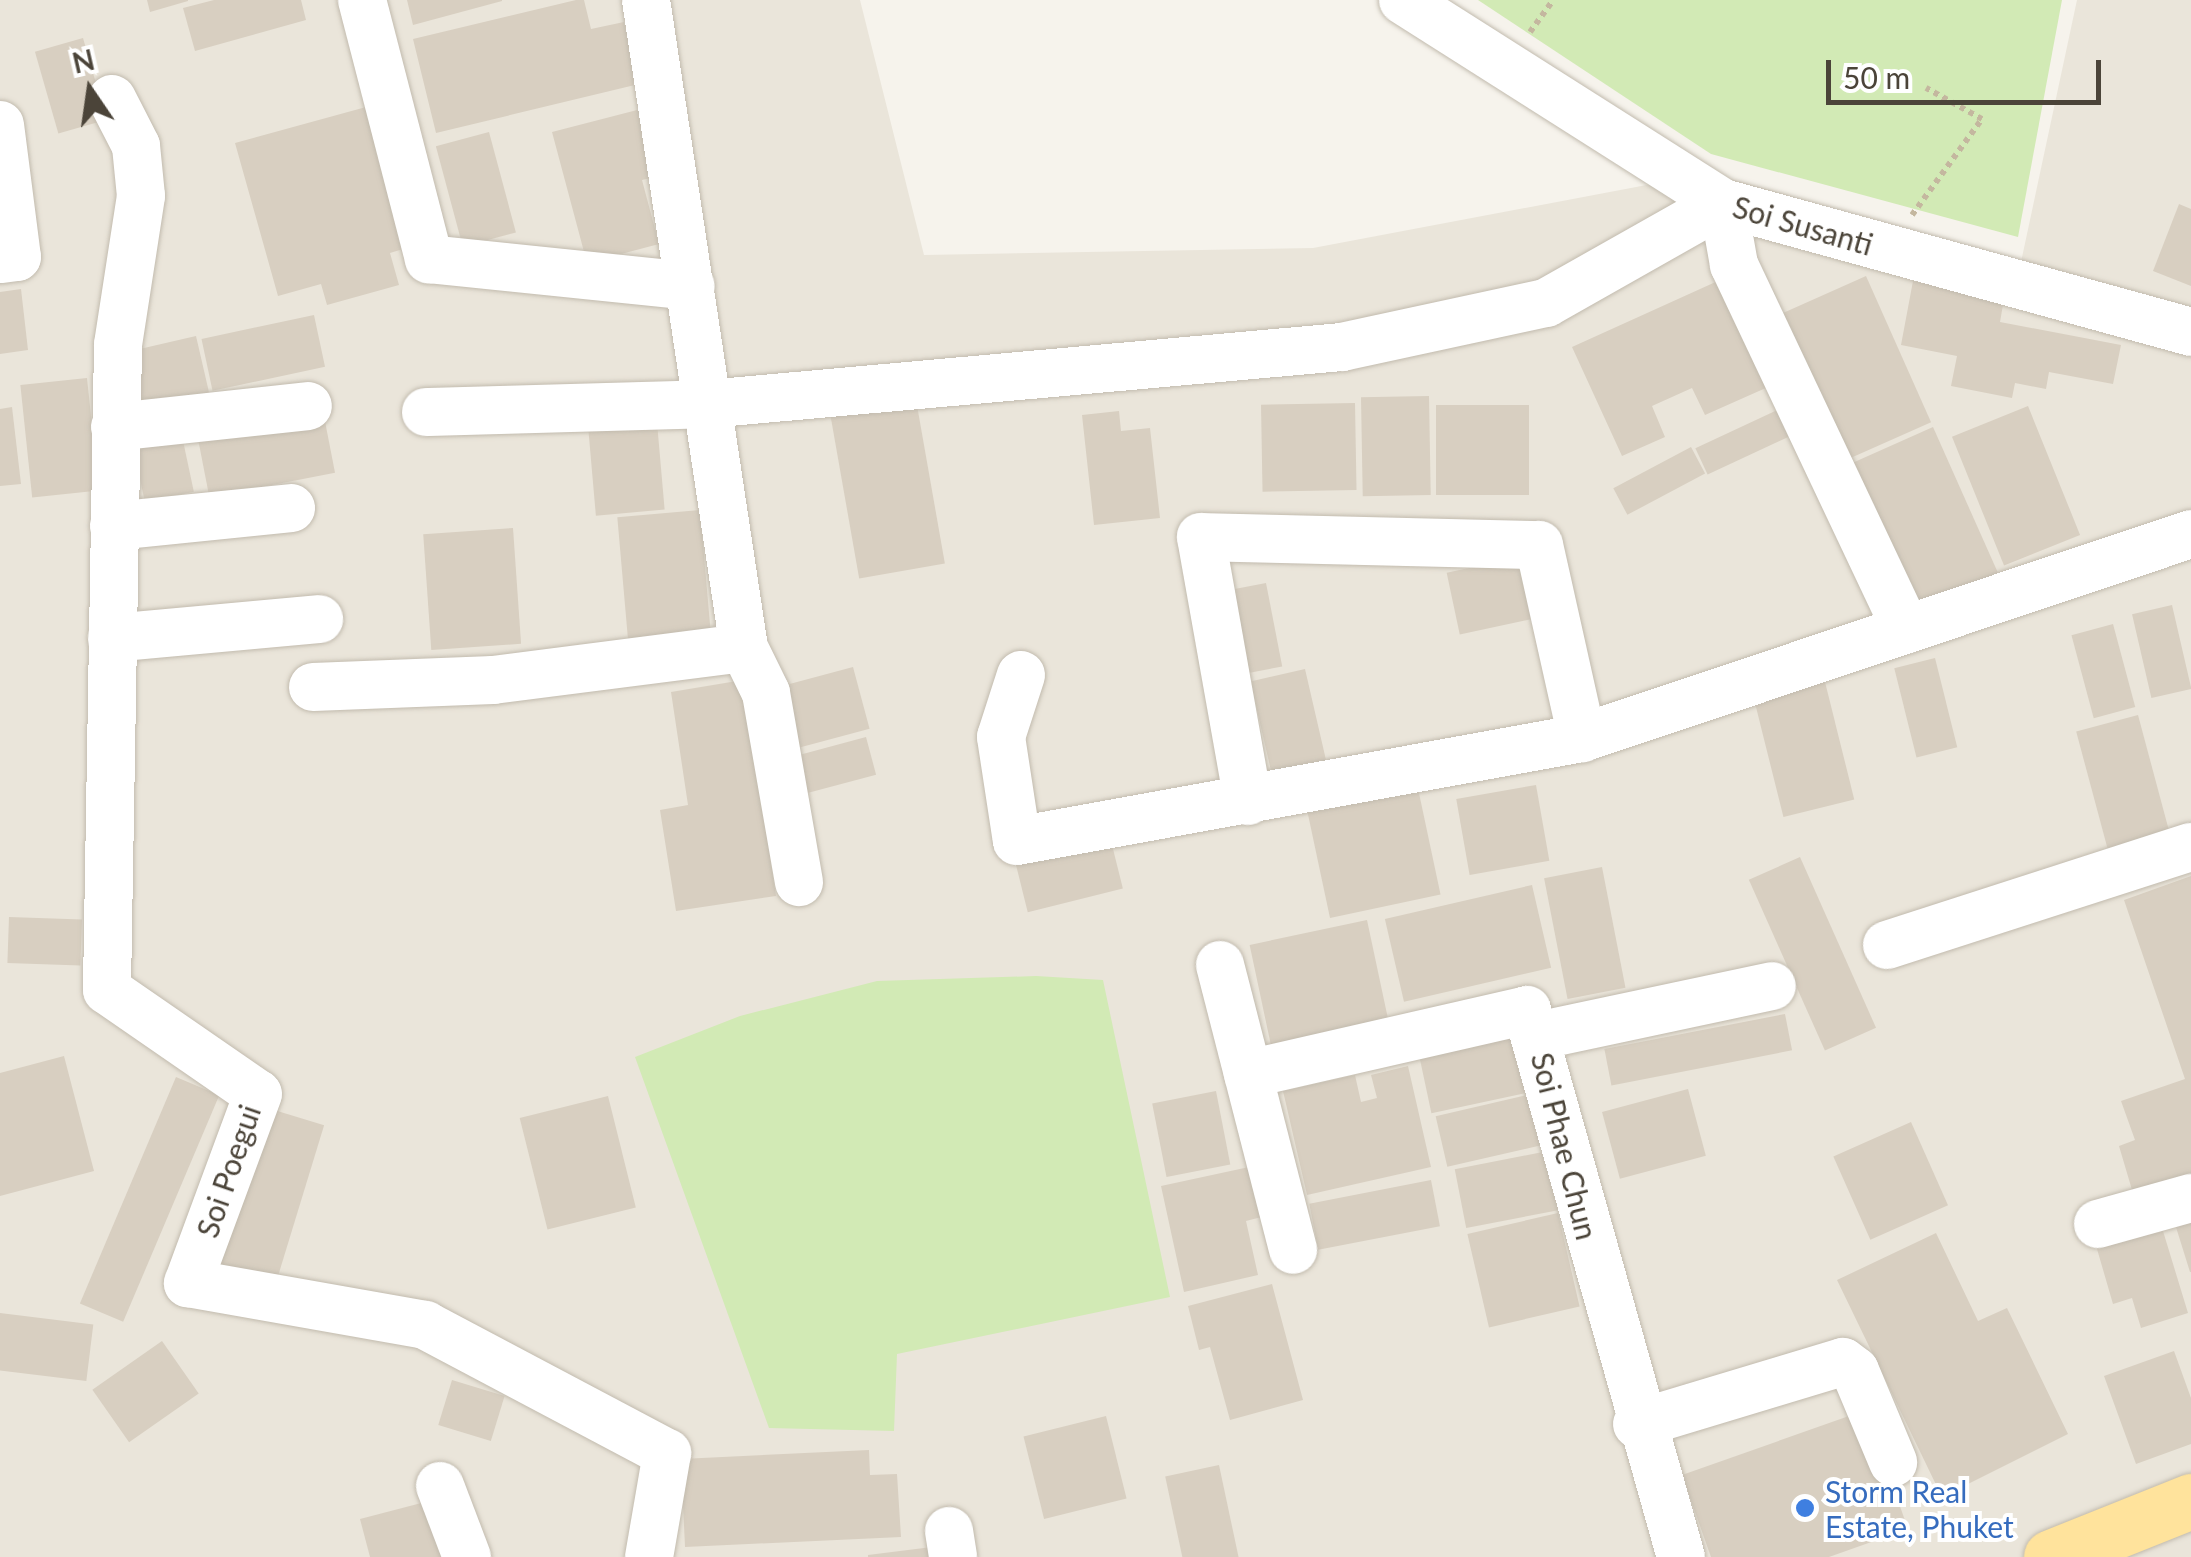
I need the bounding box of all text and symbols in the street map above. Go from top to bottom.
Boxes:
north arrow [40,40,140,140]
scale bar [1831,40,2106,102]
text: N [69,42,98,80]
text: 50 m [1843,59,1910,95]
street label: Soi Susanti [1729,188,1877,262]
street label: Soi Phae Chun [1524,1049,1606,1243]
street label: Soi Poegui [189,1100,267,1242]
place label: Storm Real Estate, Phuket [1825,1473,2014,1544]
marker: Storm Real Estate, Phuket [1794,1497,1816,1519]

